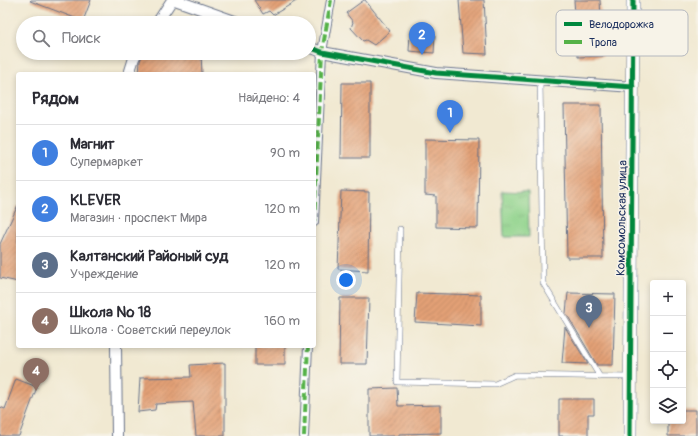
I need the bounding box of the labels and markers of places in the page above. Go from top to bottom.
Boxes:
pin: 2 [409,22,435,55]
pin: 1 [437,100,463,133]
pin: 3 [576,295,602,328]
pin: 4 [23,358,49,391]

